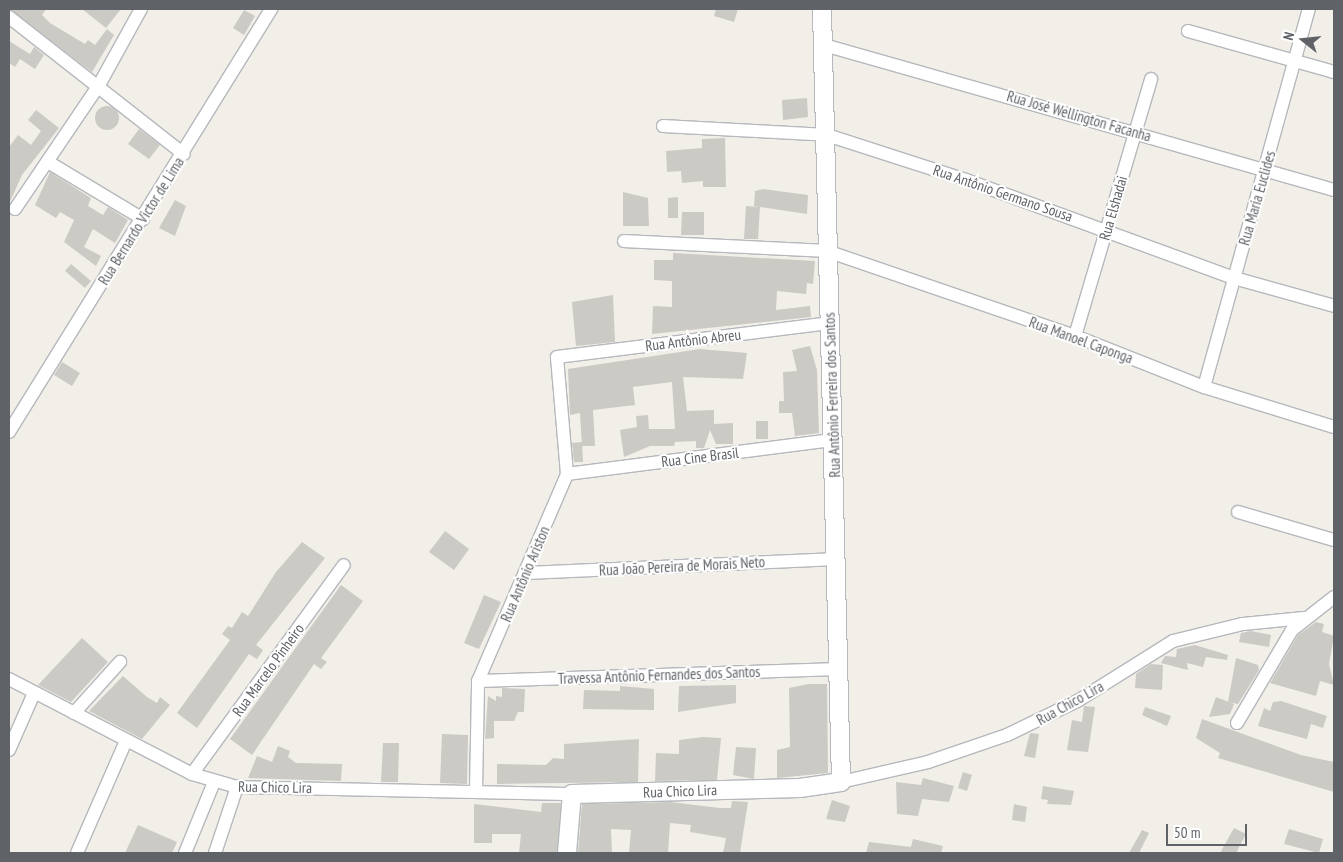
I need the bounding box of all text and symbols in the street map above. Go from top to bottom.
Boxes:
north arrow [1278,15,1328,65]
text: N [1279,30,1298,42]
street label: Rua José Wellington Facanha [1005,87,1153,145]
street label: Rua Maria Euclides [1235,149,1279,247]
street label: Rua Bernardo Victor de Lima [94,154,188,288]
street label: Rua Antônio Germano Sousa [931,161,1075,225]
street label: Rua Elshadai [1095,174,1131,242]
street label: Rua Antônio Ferreira dos Santos [820,312,844,478]
street label: Rua Manoel Caponga [1027,313,1135,367]
street label: Rua Antônio Abreu [644,325,742,355]
street label: Rua Cine Brasil [660,443,740,471]
street label: Rua Antônio Ariston [497,523,553,625]
street label: Rua João Pereira de Morais Neto [598,553,766,579]
street label: Rua Marcelo Pinheiro [228,620,308,720]
street label: Travessa Antônio Fernandes dos Santos [557,662,761,688]
street label: Rua Chico Lira [1033,677,1107,729]
street label: Rua Chico Lira [238,777,312,797]
street label: Rua Chico Lira [643,781,717,801]
scale bar [1168,814,1249,846]
text: 50 m [1174,823,1200,842]

